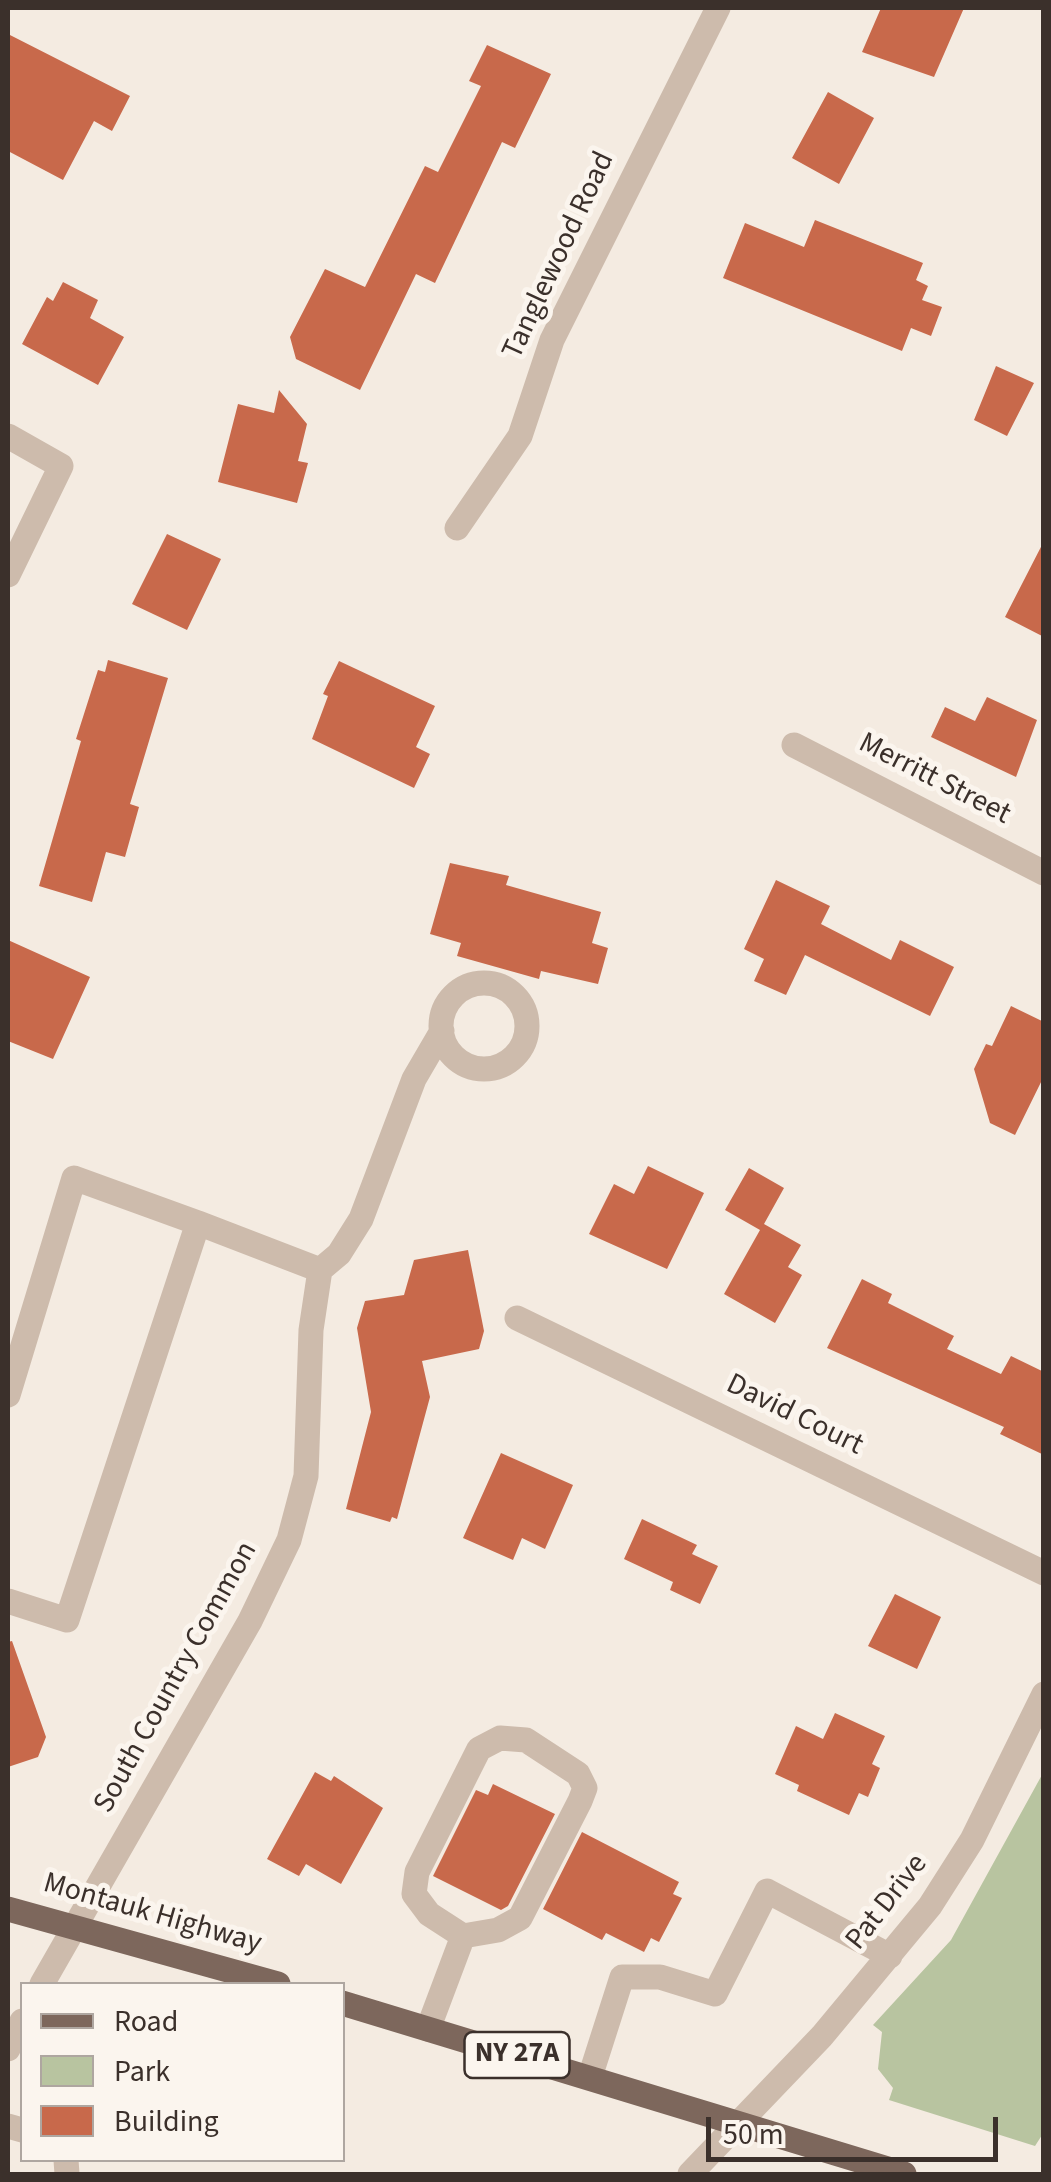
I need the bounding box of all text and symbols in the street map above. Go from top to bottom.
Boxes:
street label: Tanglewood Road [496,147,624,365]
street label: Merritt Street [852,726,1016,834]
street label: David Court [720,1367,868,1465]
street label: South Country Common [87,1536,267,1820]
street label: Pat Drive [839,1848,937,1958]
street label: Montauk Highway [39,1867,265,1963]
legend [20,1982,345,2162]
text: Road [114,2000,178,2043]
road number: NY 27A [464,2032,570,2078]
text: Park [114,2050,170,2093]
scale bar [711,2097,1004,2159]
text: Building [114,2100,219,2143]
text: 50 m [723,2113,784,2156]

